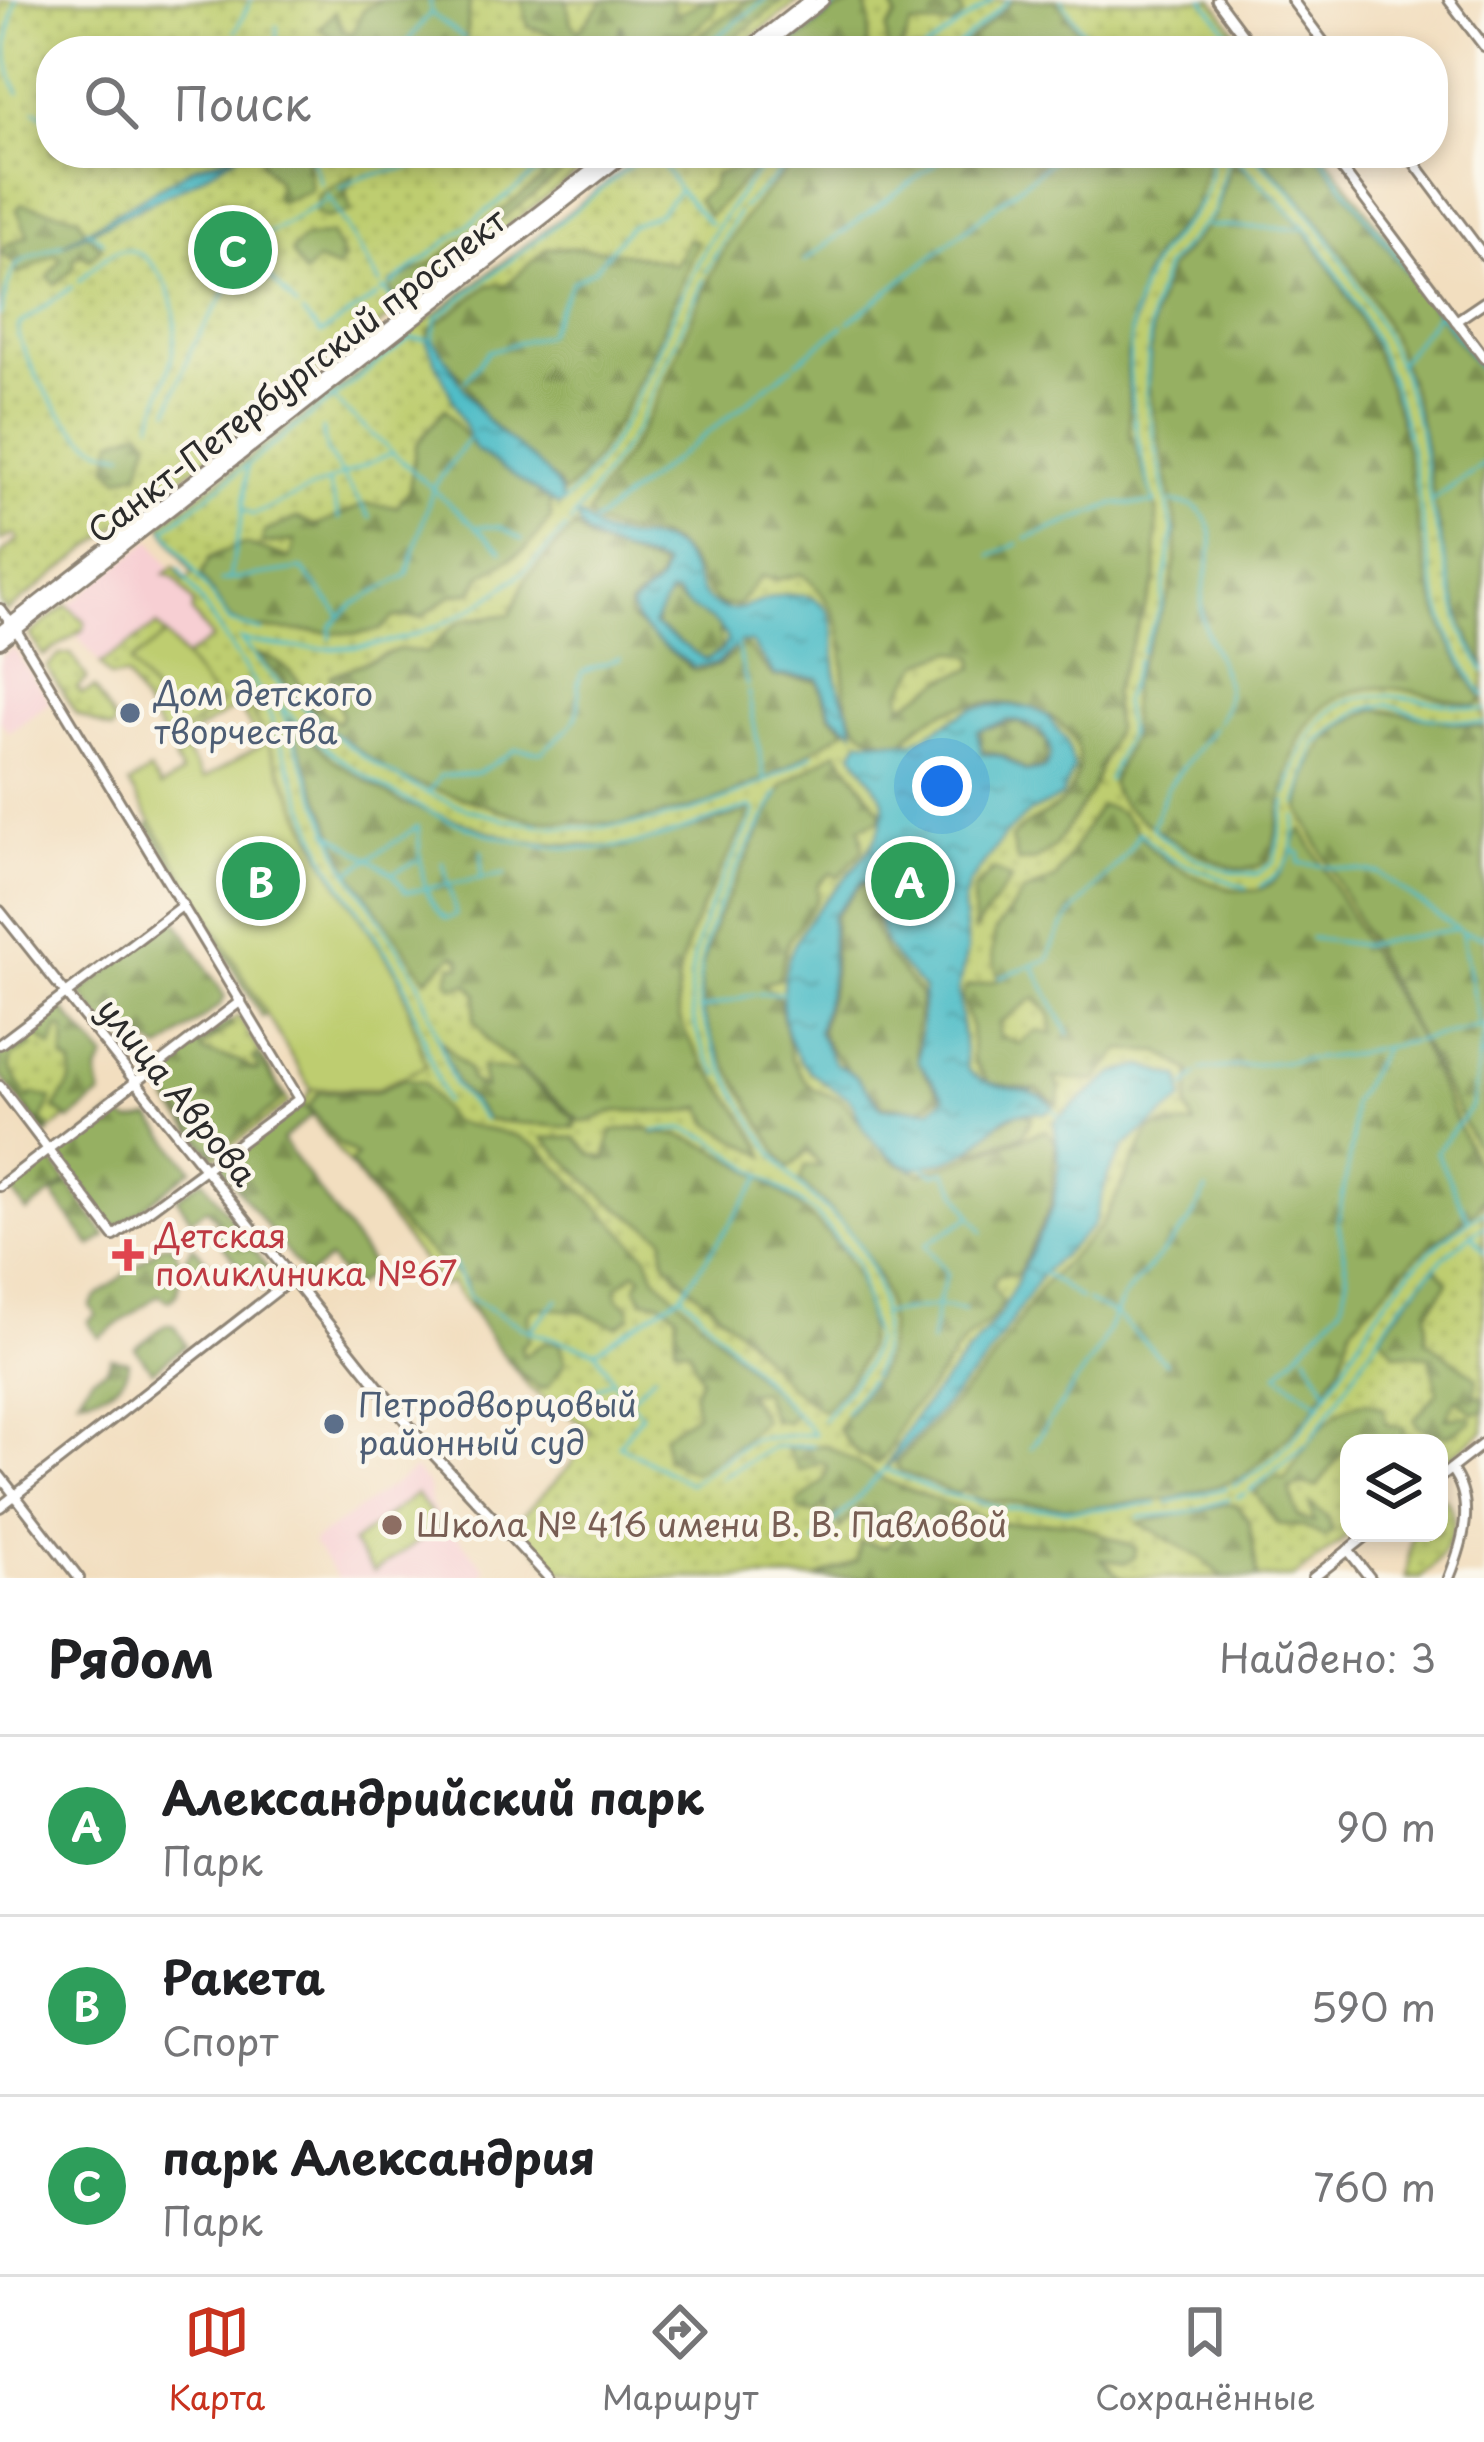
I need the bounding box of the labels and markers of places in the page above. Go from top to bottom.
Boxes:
pin: C [194,205,272,295]
place label: Дом детского творчества [153,667,373,755]
marker: Дом детского творчества [117,700,143,726]
pin: B [222,836,300,926]
pin: A [871,836,949,926]
place label: Детская поликлиника №67 [154,1209,457,1297]
marker: Детская поликлиника №67 [112,1239,144,1271]
place label: Петродворцовый районный суд [358,1378,637,1466]
marker: Петродворцовый районный суд [321,1411,347,1437]
place label: Школа № 416 имени В. В. Павловой [416,1498,1007,1548]
marker: Школа № 416 имени В. В. Павловой [379,1512,405,1538]

